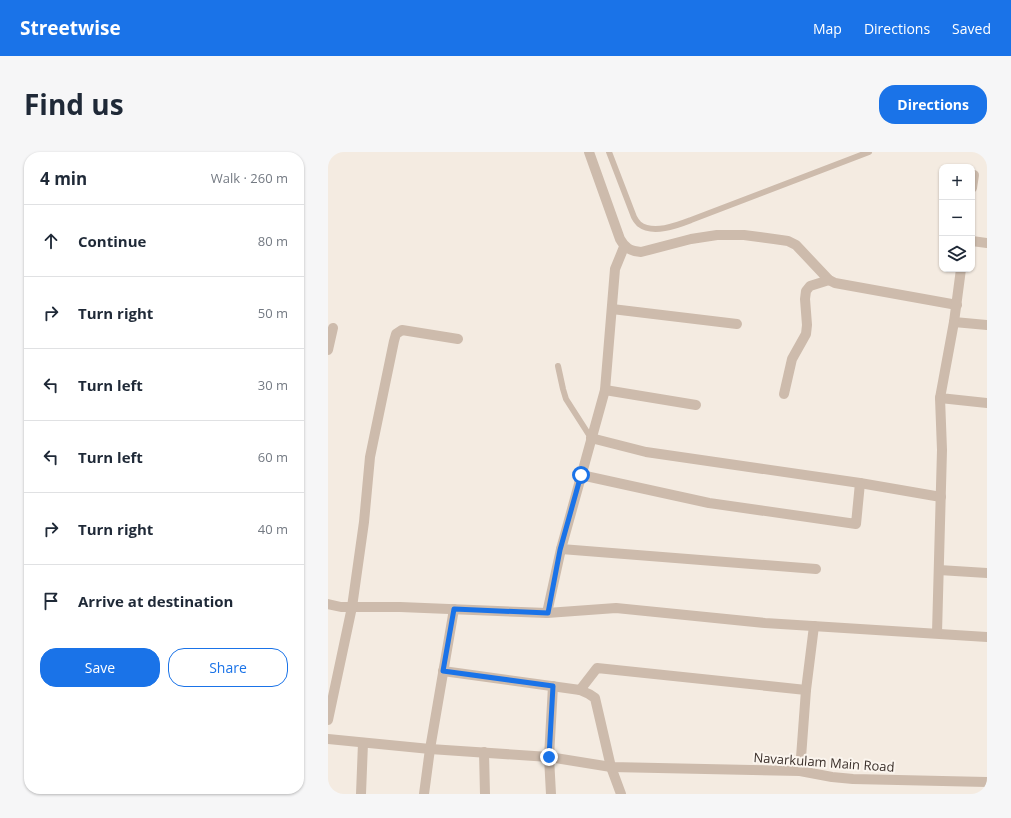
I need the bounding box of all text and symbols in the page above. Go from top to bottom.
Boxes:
text: Streetwise [20,15,121,41]
text: Map [813,19,842,38]
text: Directions [864,19,930,38]
text: Saved [952,19,991,38]
text: Find us [24,85,124,123]
button: Directions [879,85,987,124]
map controls [939,164,975,272]
button: + [939,164,975,200]
text: 4 min [40,167,87,190]
text: Walk · 260 m [211,169,288,187]
button: − [939,200,975,236]
icon: ahead [40,230,62,252]
text: Continue [78,231,146,251]
text: 80 m [258,232,288,250]
button: layers [939,236,975,272]
icon: right [40,302,62,324]
text: Turn right [78,303,153,323]
text: 50 m [258,304,288,322]
icon: left [40,374,62,396]
text: Turn left [78,375,143,395]
text: 30 m [258,376,288,394]
icon: left [40,446,62,468]
text: Turn left [78,447,143,467]
text: 60 m [258,448,288,466]
route start [572,466,590,484]
icon: right [40,518,62,540]
text: Turn right [78,519,153,539]
text: 40 m [258,520,288,538]
icon: arrive [40,590,62,612]
text: Arrive at destination [78,591,233,611]
button: Save [40,648,160,687]
button: Share [168,648,288,687]
route end [540,748,558,766]
street label: Navarkulam Main Road [753,748,895,776]

